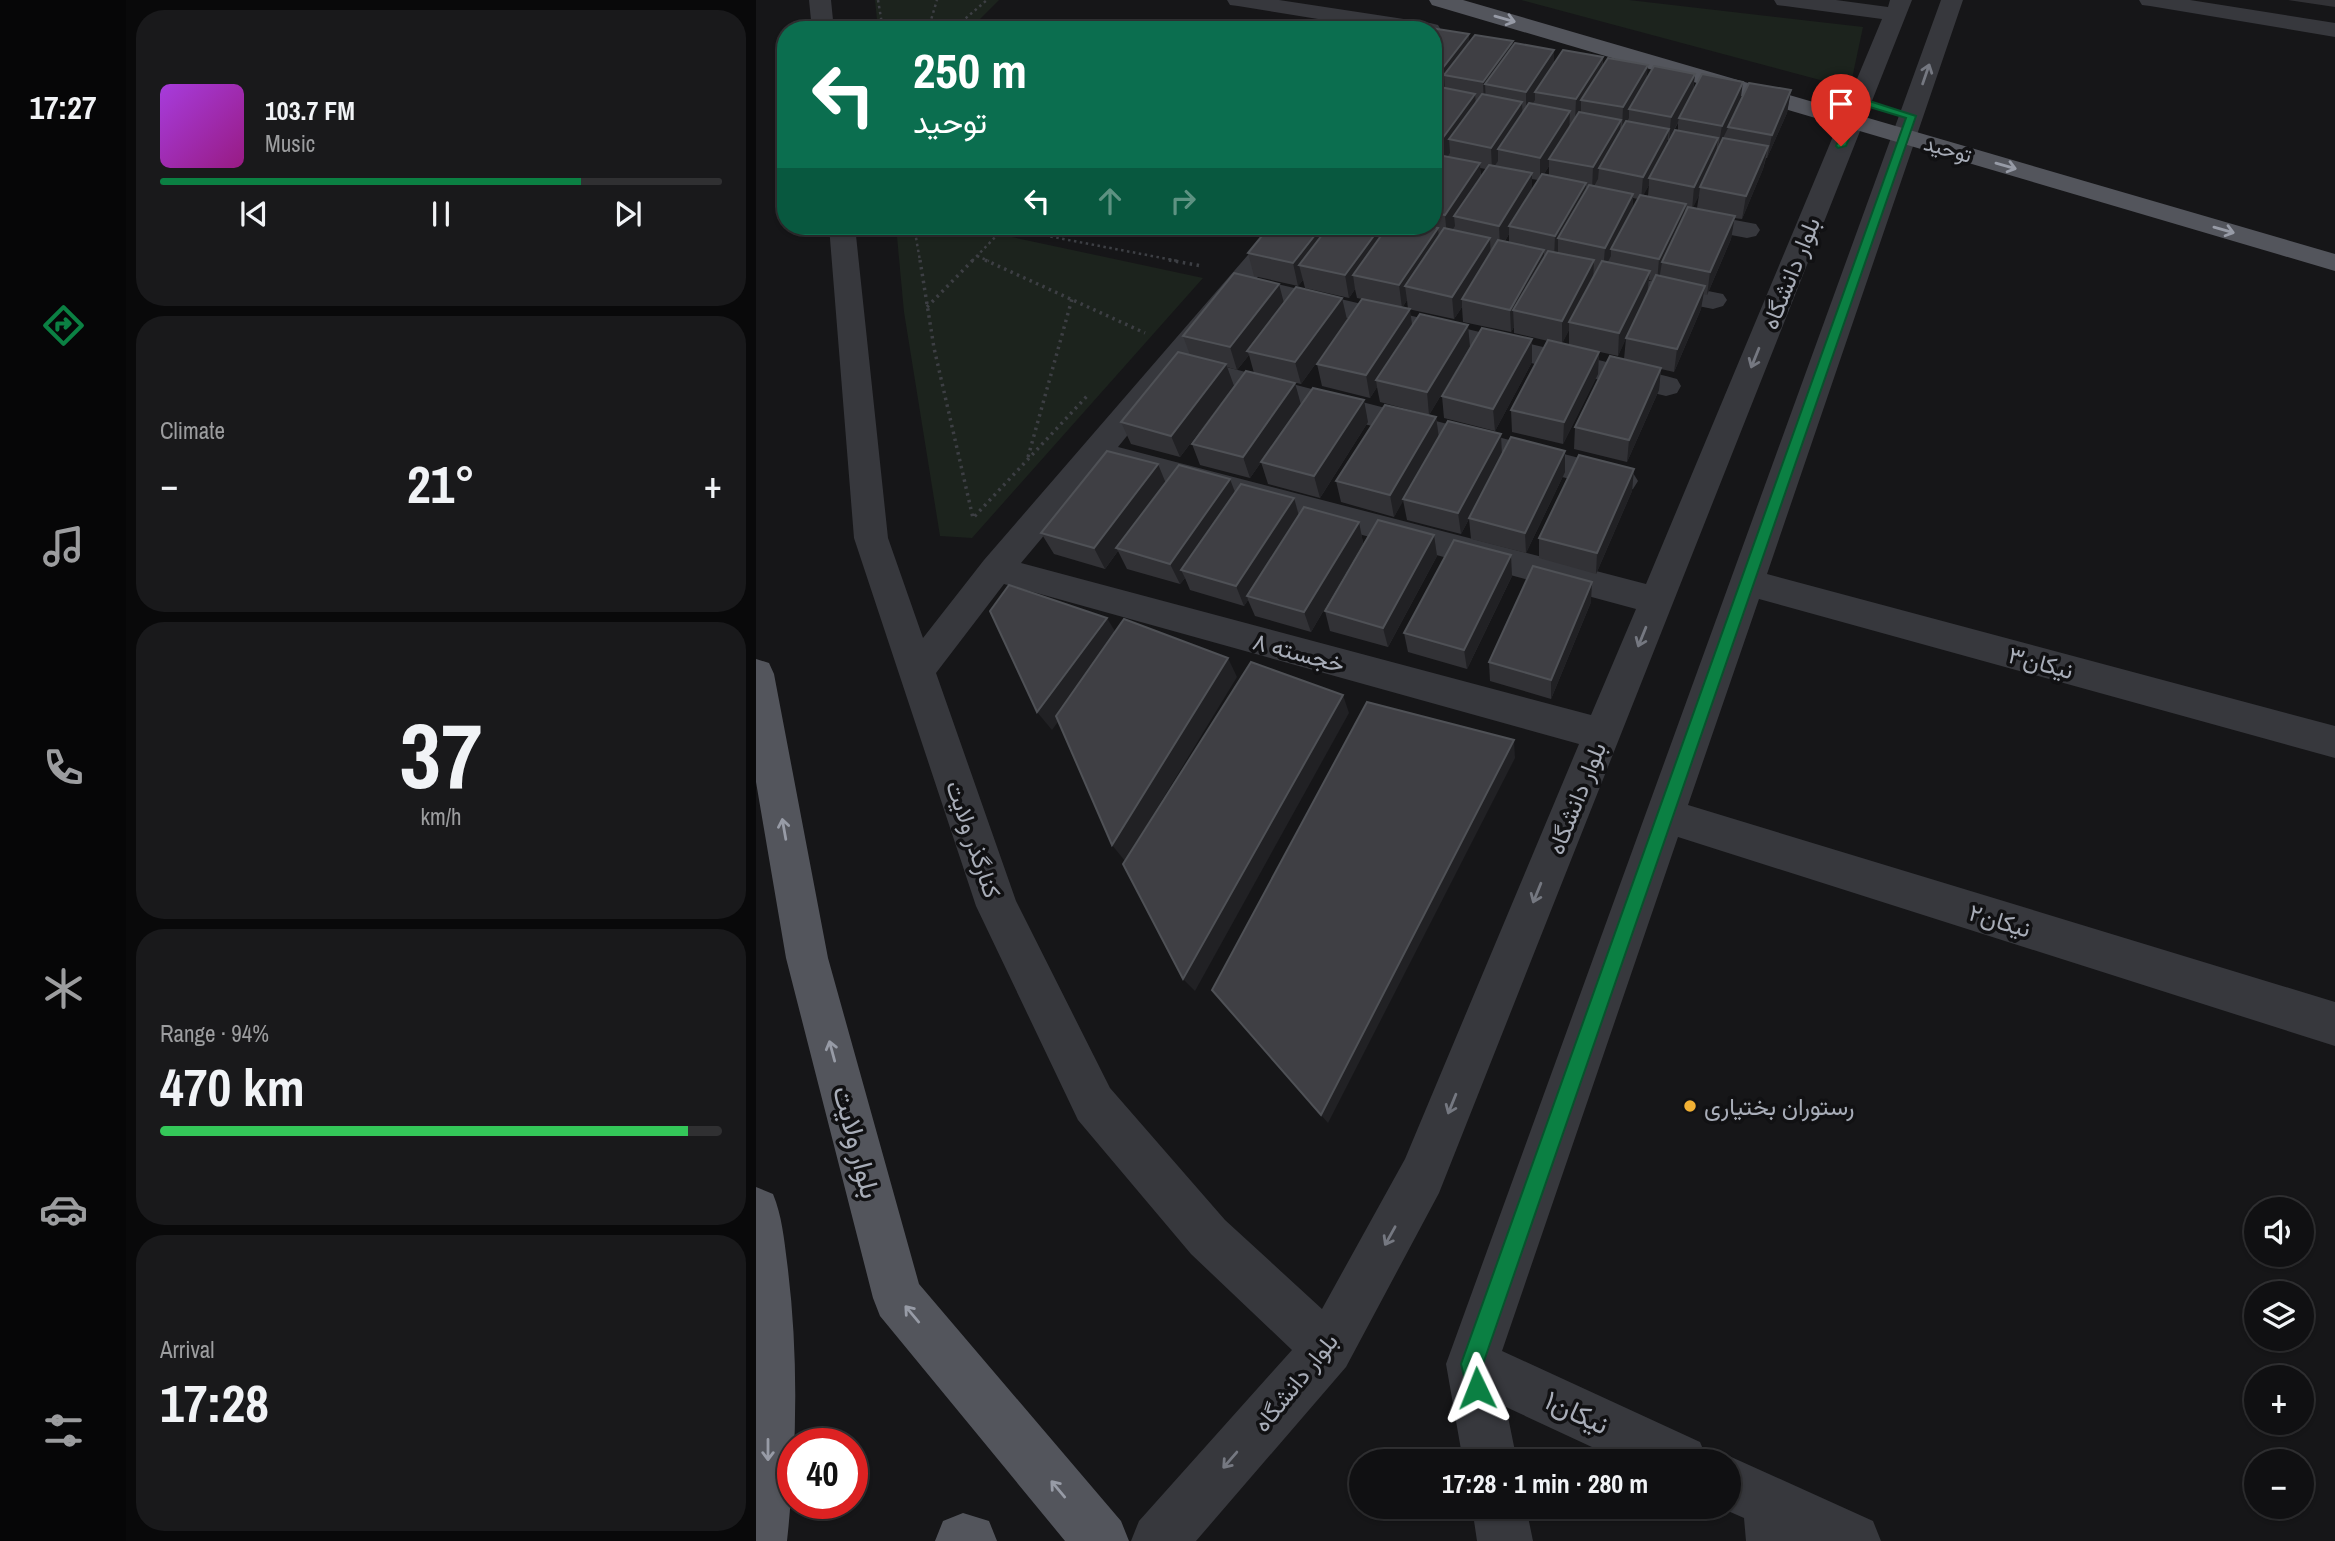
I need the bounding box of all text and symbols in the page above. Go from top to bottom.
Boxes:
one-way arrow [1494,14,1516,27]
text: 250 m [913,37,1027,103]
icon: left [798,49,889,140]
one-way arrow [1921,64,1933,86]
pin [1811,74,1871,146]
icon: arrive [1822,85,1860,123]
text: 17:27 [29,86,97,129]
text: 103.7 FM [265,93,355,128]
text: توحید [913,100,987,143]
text: Music [265,128,315,159]
street label: توحید [1921,128,1975,170]
one-way arrow [1994,161,2016,174]
icon: left [1018,182,1056,220]
icon: ahead [1091,182,1129,220]
icon: right [1164,182,1202,220]
icon: previous [235,195,273,233]
icon: pause [422,195,460,233]
icon: next [609,195,647,233]
street label: بلوار دانشگاه [1753,212,1827,334]
one-way arrow [2213,225,2235,238]
icon: directions [39,301,88,350]
one-way arrow [1748,347,1761,369]
text: Climate [160,415,225,446]
text: 21° [407,449,475,519]
text: − [160,459,178,510]
text: + [704,459,722,510]
icon: music [39,522,88,571]
street label: خجسته ۸ [1249,624,1349,680]
one-way arrow [1634,626,1647,647]
street label: نیکان۳ [2005,638,2077,686]
text: 37 [400,694,483,816]
street label: بلوار دانشگاه [1539,737,1613,859]
icon: phone [39,743,88,792]
street label: کنارگذر ولایت [939,776,1009,902]
text: km/h [421,801,461,832]
one-way arrow [777,818,790,841]
one-way arrow [1530,882,1543,903]
street label: نیکان۲ [1965,896,2035,944]
icon: climate [39,964,88,1013]
text: Range · 94% [160,1018,269,1049]
one-way arrow [825,1040,838,1063]
text: 470 km [160,1052,305,1122]
street label: بلوار ولایت [824,1081,890,1203]
place label: رستوران بختیاری [1704,1090,1855,1122]
one-way arrow [1444,1093,1457,1114]
marker: رستوران بختیاری [1682,1098,1698,1114]
icon: car [39,1185,88,1234]
map controls [2244,1197,2314,1519]
button: sound [2244,1197,2314,1267]
one-way arrow [1382,1225,1396,1246]
button: layers [2244,1281,2314,1351]
one-way arrow [904,1305,920,1323]
street label: بلوار دانشگاه [1245,1326,1345,1438]
text: Arrival [160,1334,215,1365]
position arrow [1440,1351,1514,1425]
button: + [2244,1365,2314,1435]
text: 17:28 [160,1368,269,1438]
street label: نیکان۱ [1539,1381,1615,1443]
icon: filters [39,1406,88,1455]
speed limit sign: 40 [777,1428,868,1519]
one-way arrow [761,1438,775,1461]
button: − [2244,1449,2314,1519]
one-way arrow [1222,1451,1238,1469]
text: 17:28 · 1 min · 280 m [1442,1466,1648,1501]
one-way arrow [1050,1480,1065,1498]

